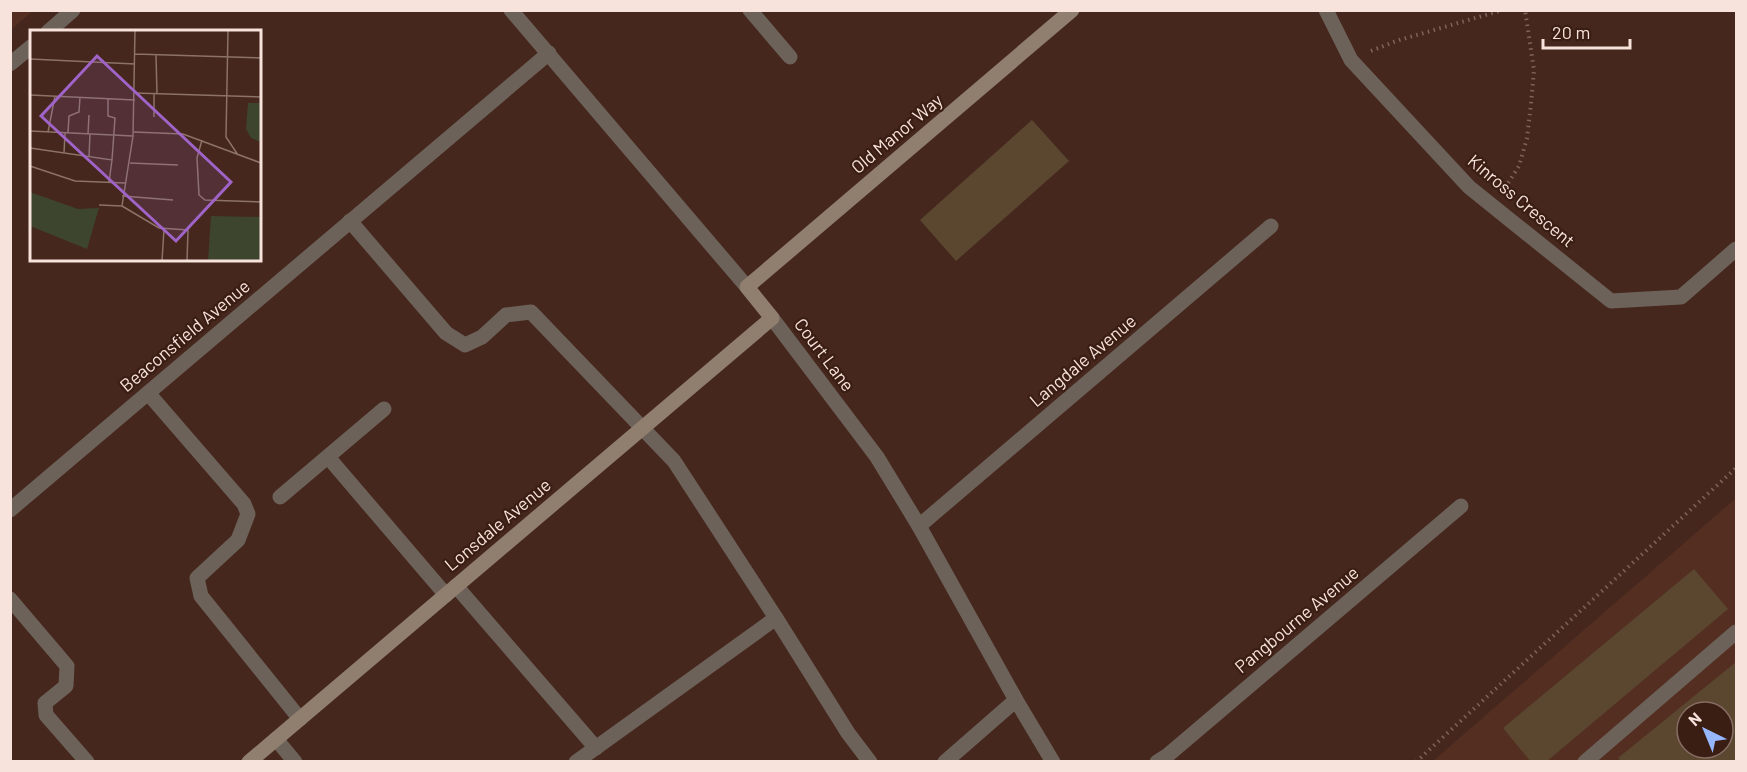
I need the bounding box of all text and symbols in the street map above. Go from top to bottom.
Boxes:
scale bar [1543,12,1630,50]
text: 20 m [1552,21,1590,43]
inset map [30,30,261,261]
street label: Old Manor Way [846,89,947,178]
street label: Kinross Crescent [1464,149,1580,251]
street label: Beaconsfield Avenue [115,274,254,396]
street label: Langdale Avenue [1025,309,1140,411]
street label: Court Lane [790,313,859,395]
street label: Lonsdale Avenue [440,473,555,575]
street label: Pangbourne Avenue [1230,561,1363,677]
north arrow [1675,700,1735,760]
text: N [1684,708,1705,729]

